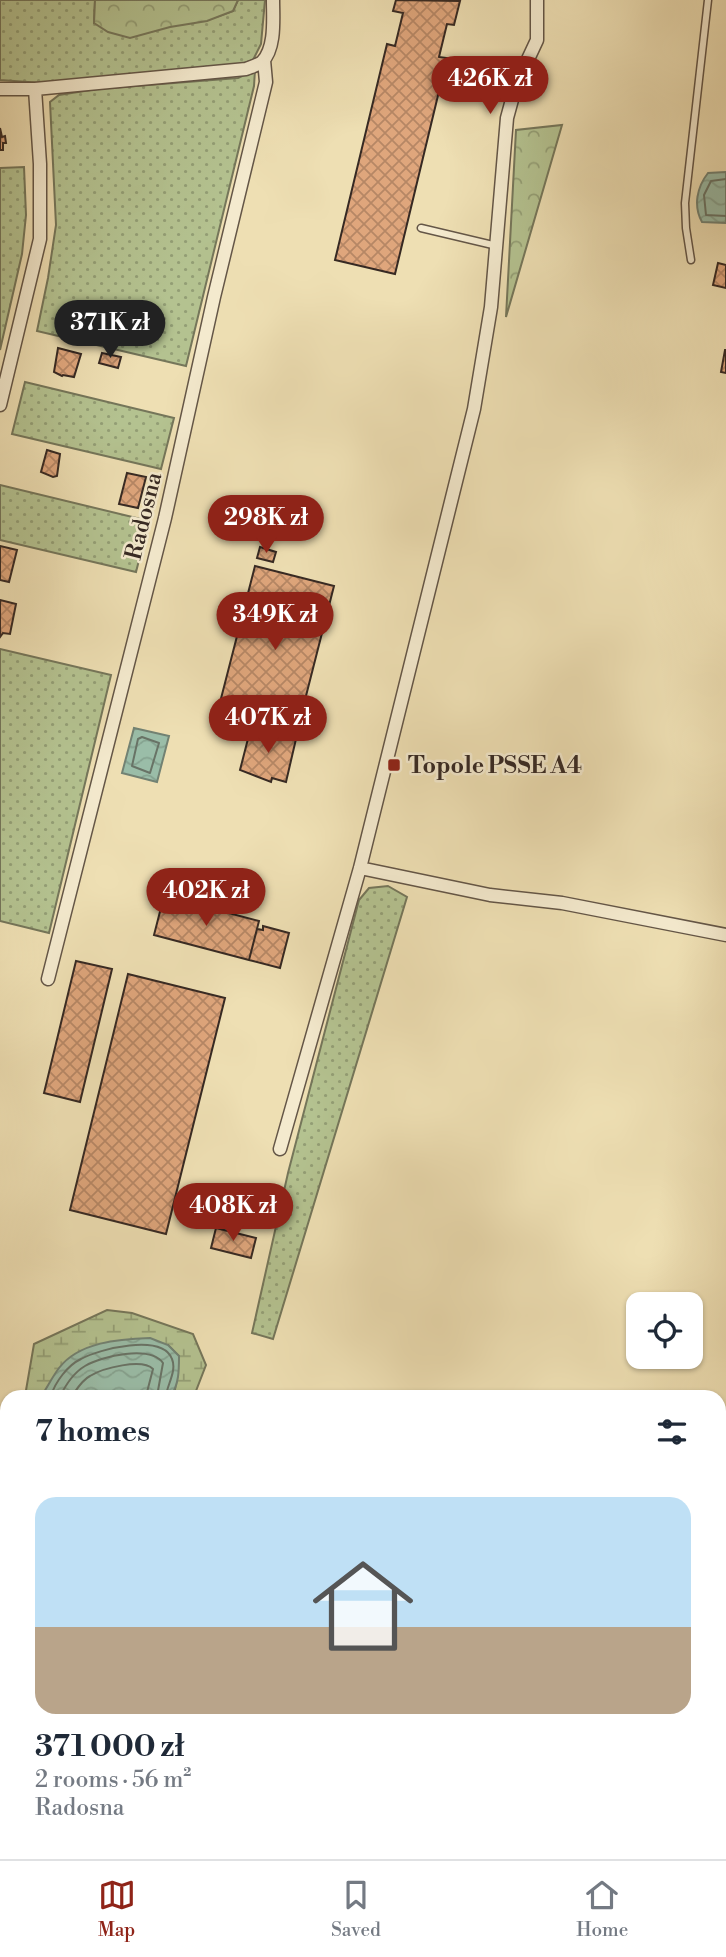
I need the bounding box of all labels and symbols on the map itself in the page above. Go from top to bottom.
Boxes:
pin: 426K zł [425,57,555,116]
pin: 371K zł [45,300,175,360]
street label: Radosna [120,469,168,563]
pin: 298K zł [201,496,331,555]
pin: 349K zł [210,592,340,652]
pin: 407K zł [203,696,333,755]
place label: Topole PSSE A4 [408,752,582,780]
marker: Topole PSSE A4 [386,757,402,773]
pin: 402K zł [141,869,271,928]
pin: 408K zł [168,1184,298,1243]

